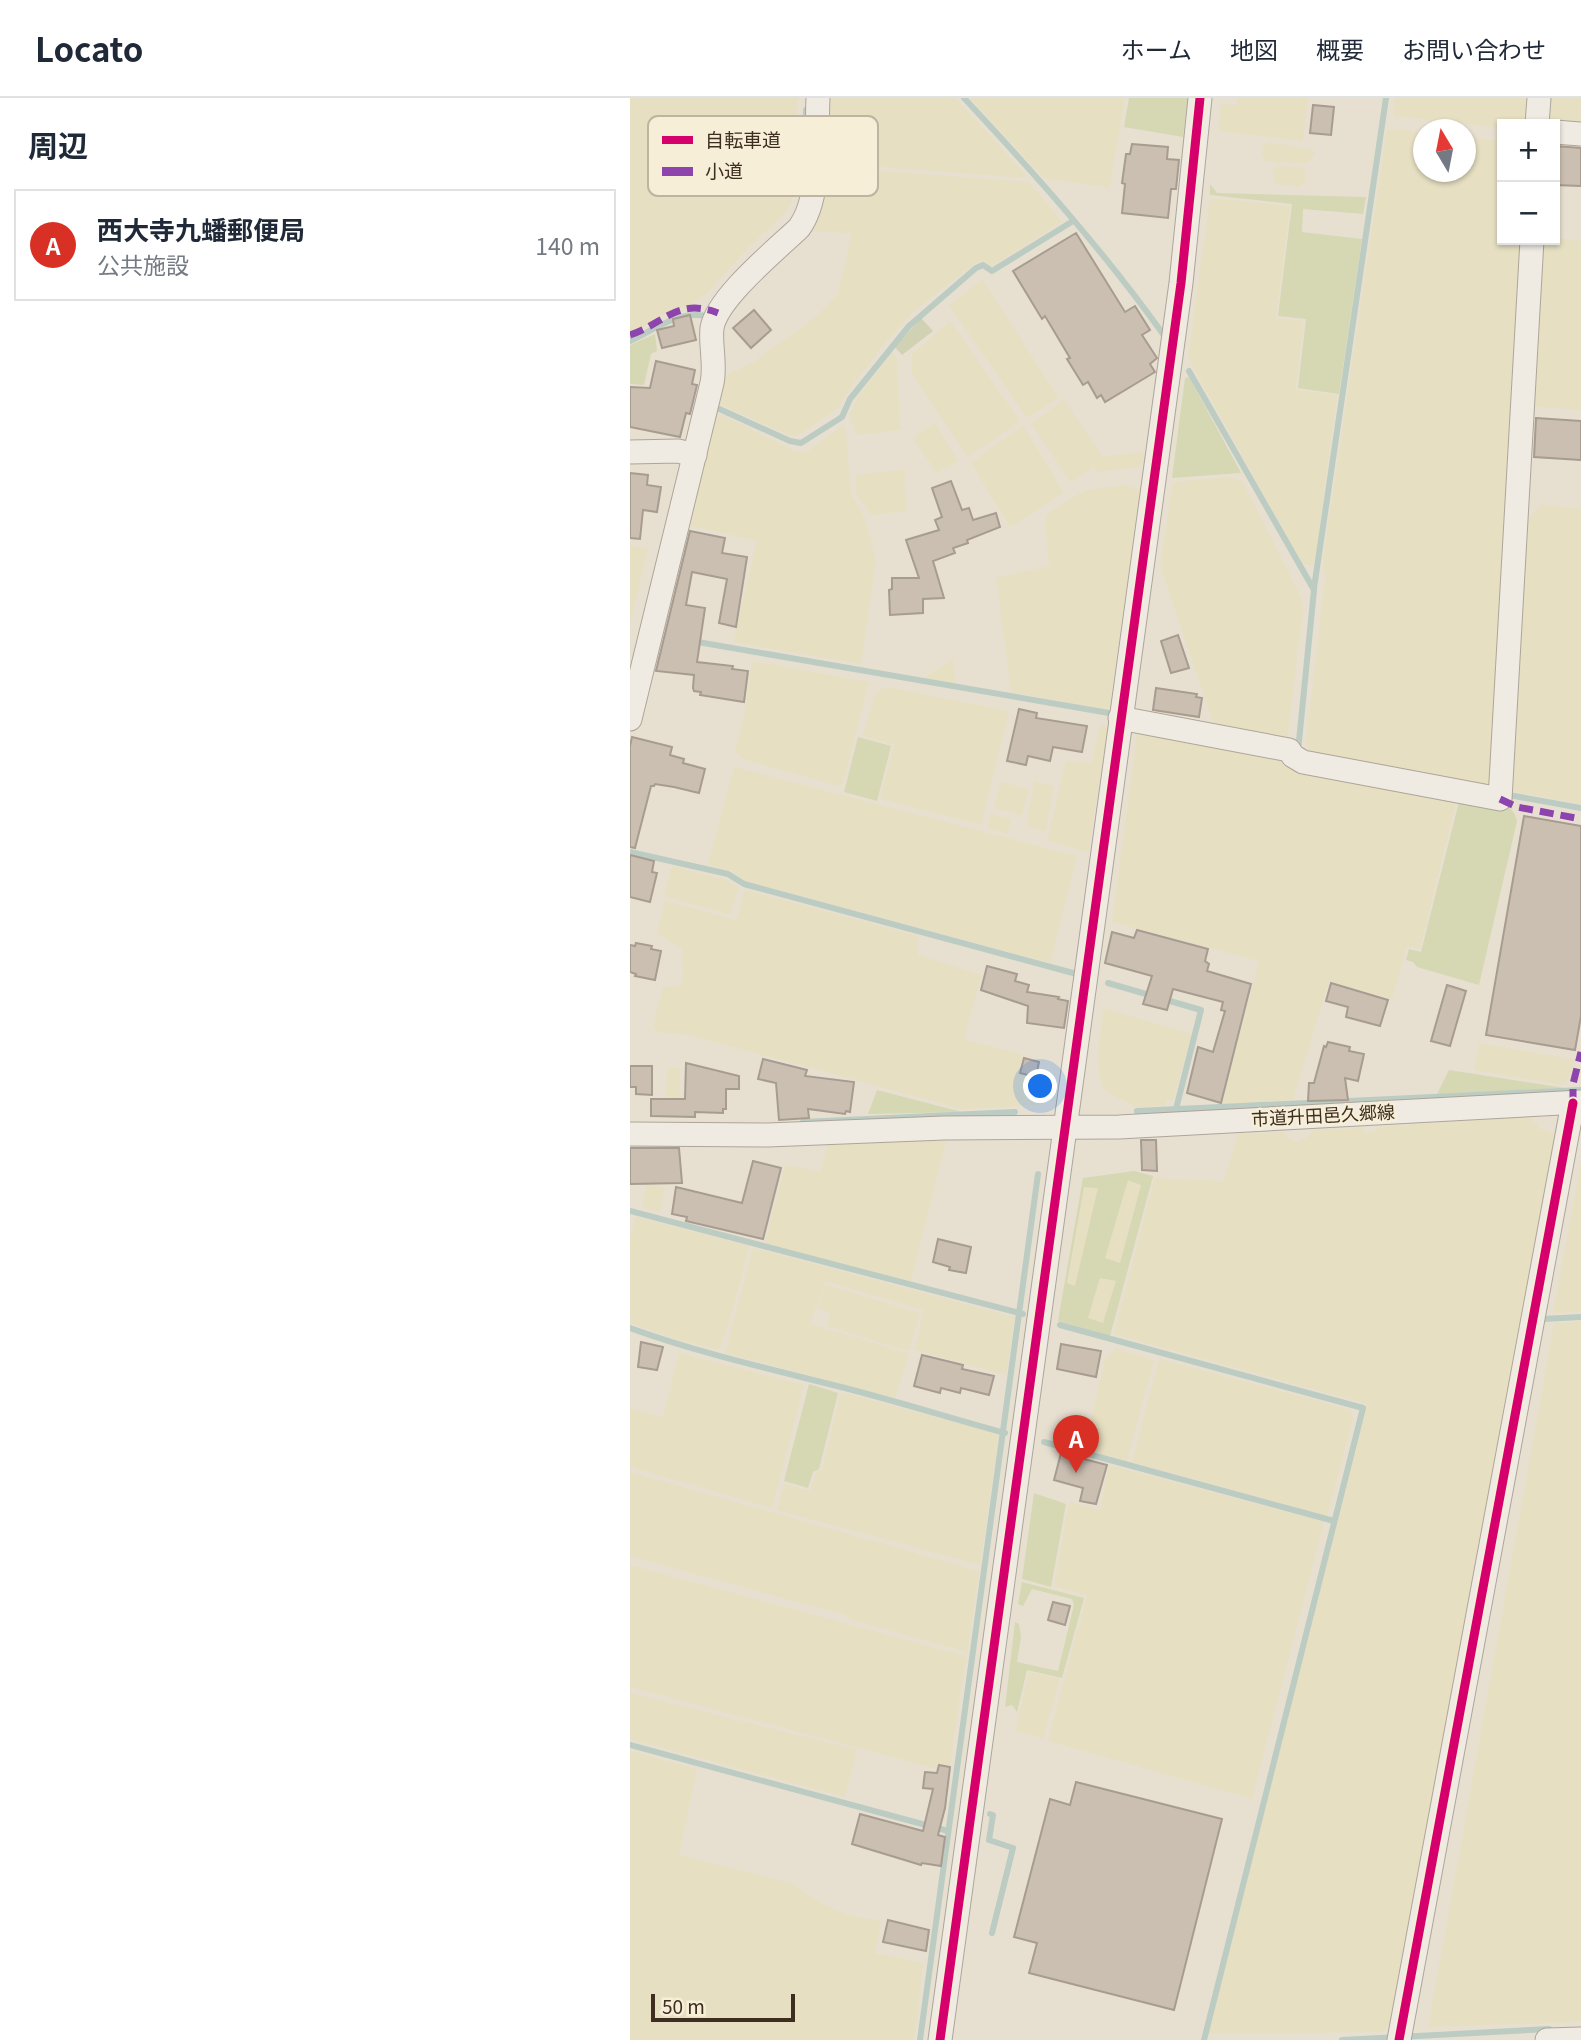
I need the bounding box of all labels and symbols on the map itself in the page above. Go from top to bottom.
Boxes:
legend [648,116,878,196]
north arrow [1413,119,1476,182]
text: 自転車道 [705,125,781,152]
text: 小道 [705,156,743,183]
your location [1023,1069,1057,1103]
street label: 市道升田邑久郷線 [1250,1097,1395,1131]
pin: A [1053,1415,1099,1473]
scale bar [651,1991,794,2023]

